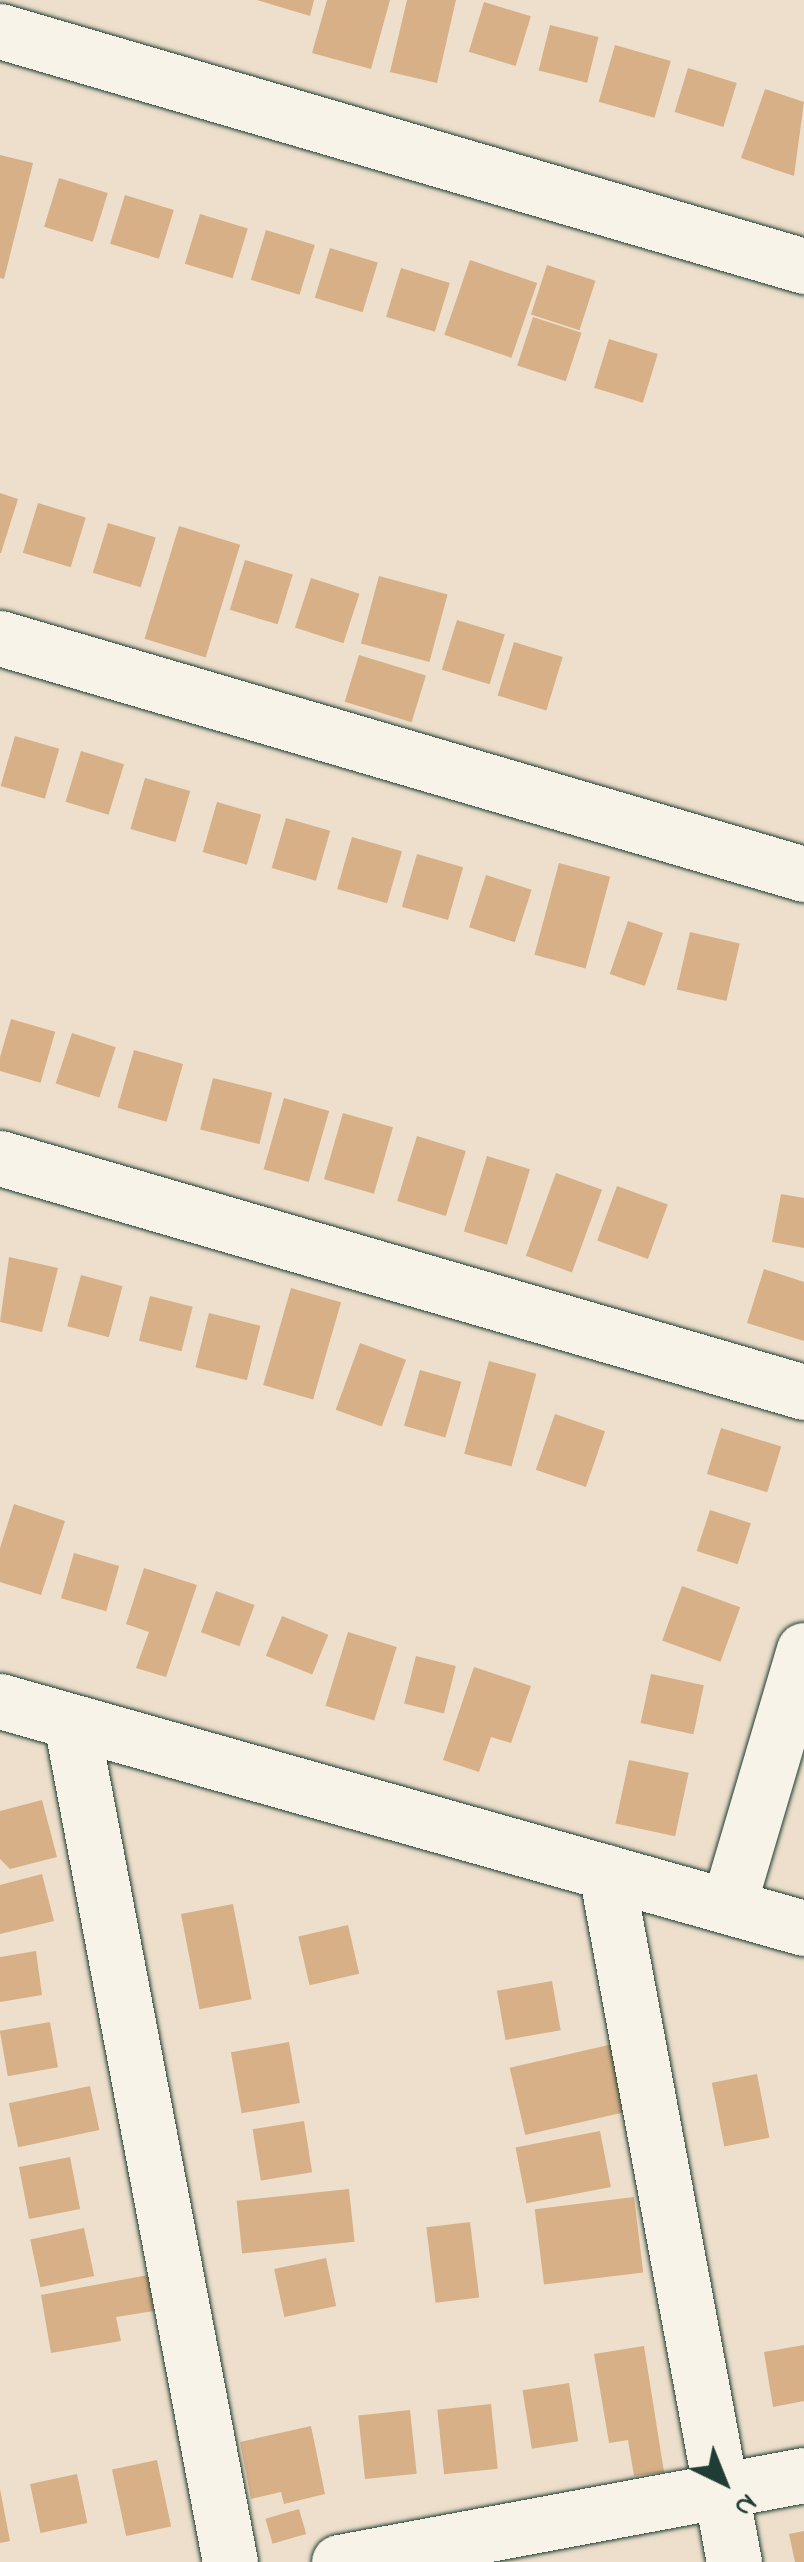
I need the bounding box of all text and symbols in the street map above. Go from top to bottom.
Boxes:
north arrow [674,2432,774,2532]
text: N [724,2483,766,2526]

